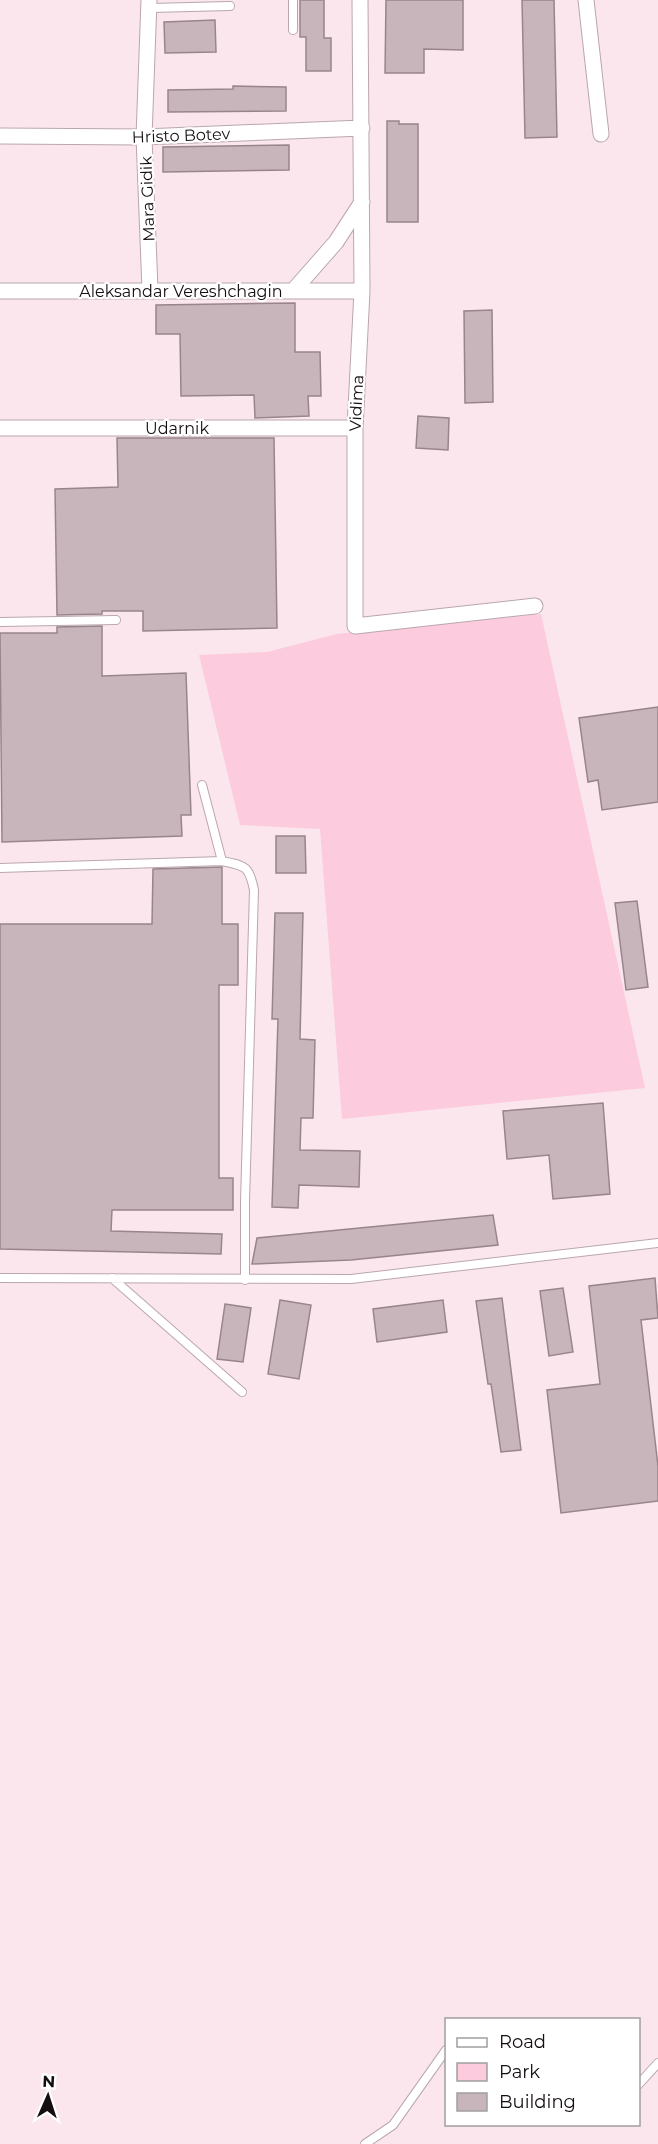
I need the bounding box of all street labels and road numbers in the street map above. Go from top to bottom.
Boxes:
street label: Hristo Botev [132,124,231,147]
street label: Mara Gidik [136,155,158,242]
street label: Aleksandar Vereshchagin [79,282,283,301]
street label: Vidima [346,374,367,432]
street label: Udarnik [145,419,209,438]

